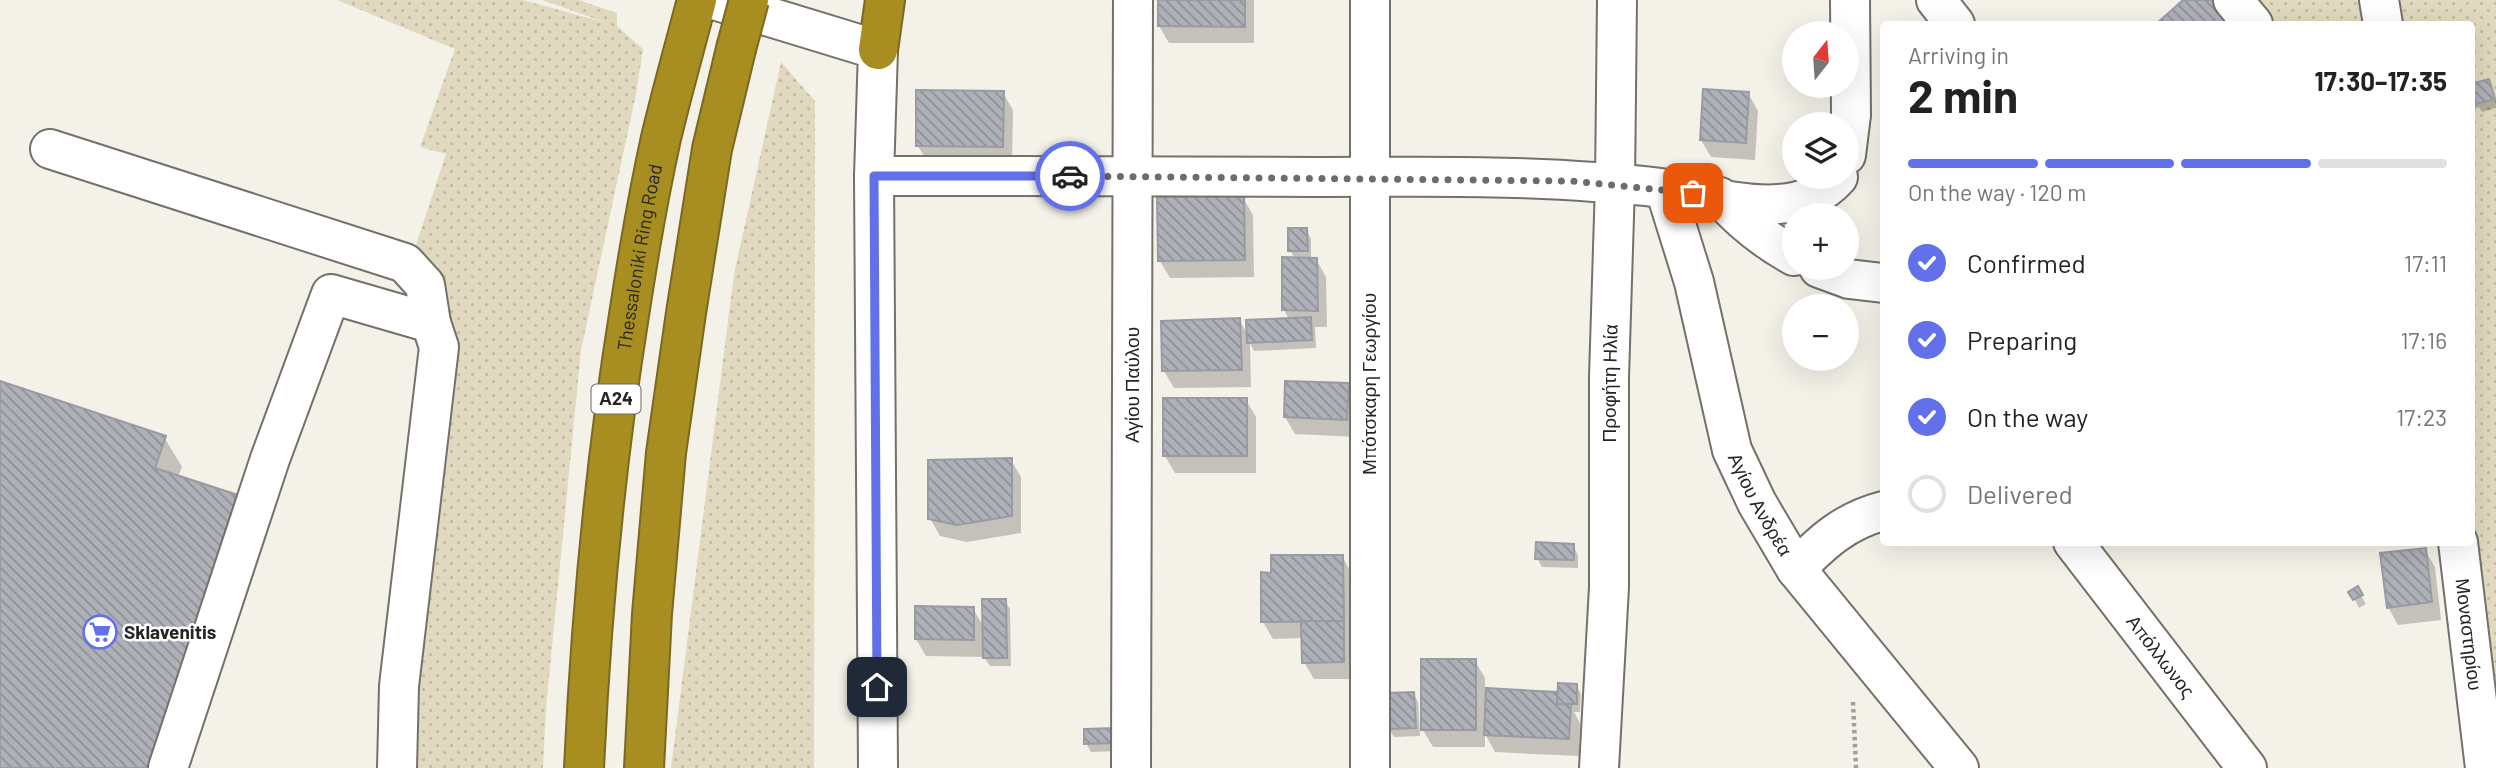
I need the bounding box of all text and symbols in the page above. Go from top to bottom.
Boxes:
north arrow [1782,21,1858,98]
map controls [1782,21,1859,371]
text: Arriving in [1908,41,2009,69]
text: 17:30–17:35 [2315,65,2447,96]
text: 2 min [1908,67,2018,122]
button: layers [1782,112,1859,189]
courier [1035,141,1105,211]
icon: car [1051,157,1089,195]
street label: Thessaloniki Ring Road [612,162,666,352]
pin [1663,163,1723,223]
icon: bag [1674,174,1712,212]
text: On the way · 120 m [1908,178,2086,206]
button: + [1782,203,1859,280]
icon: check [1908,244,1946,282]
text: Confirmed [1967,247,2086,278]
text: 17:11 [2404,249,2447,277]
street label: Μπότσκαρη Γεωργίου [1357,293,1380,475]
button: − [1782,294,1859,371]
icon: check [1908,321,1946,359]
street label: Προφήτη Ηλία [1597,324,1622,442]
text: Preparing [1967,324,2077,355]
text: 17:16 [2400,326,2447,354]
street label: Αγίου Παύλου [1120,327,1143,443]
road number: Α24 [592,384,640,414]
icon: check [1908,398,1946,436]
text: On the way [1967,401,2088,432]
text: 17:23 [2396,403,2447,431]
street label: Αγίου Ανδρέα [1724,449,1798,560]
text: Delivered [1967,478,2073,509]
street label: Μοναστηρίου [2451,577,2488,692]
street label: Απόλλωνος [2122,610,2200,702]
supermarket icon: Sklavenitis [81,613,119,651]
place label: Sklavenitis [124,620,216,643]
pin [847,657,907,717]
icon: home [858,668,896,706]

